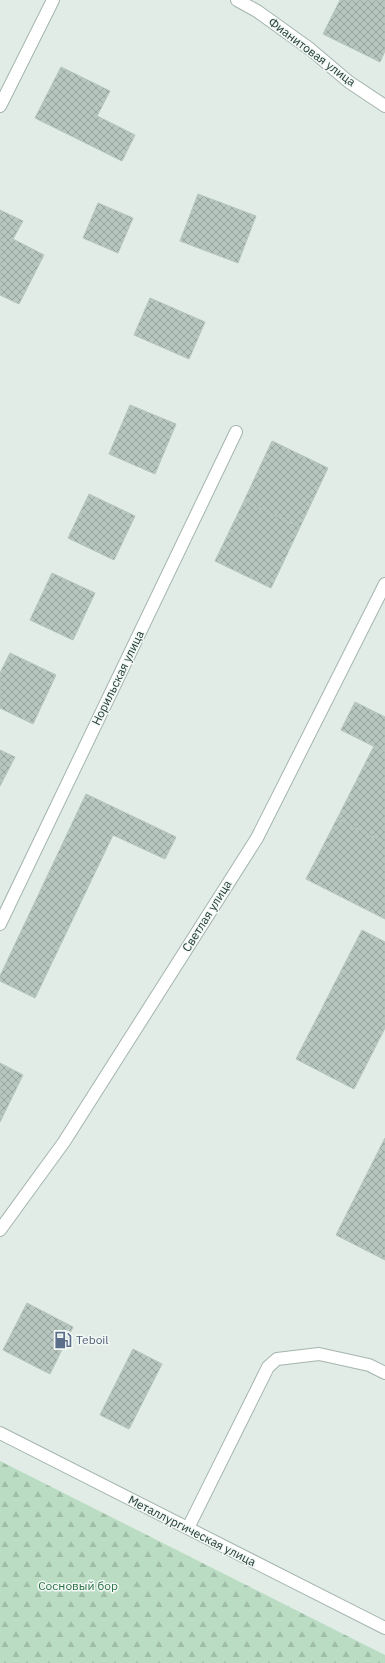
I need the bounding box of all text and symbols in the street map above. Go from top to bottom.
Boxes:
street label: Фианитовая улица [266,14,359,90]
street label: Норильская улица [88,627,147,728]
street label: Светлая улица [179,877,235,954]
fuel station icon: Teboil [53,1330,73,1350]
place label: Teboil [76,1332,109,1347]
street label: Металлургическая улица [126,1492,259,1570]
park label: Сосновый бор [38,1578,118,1593]

